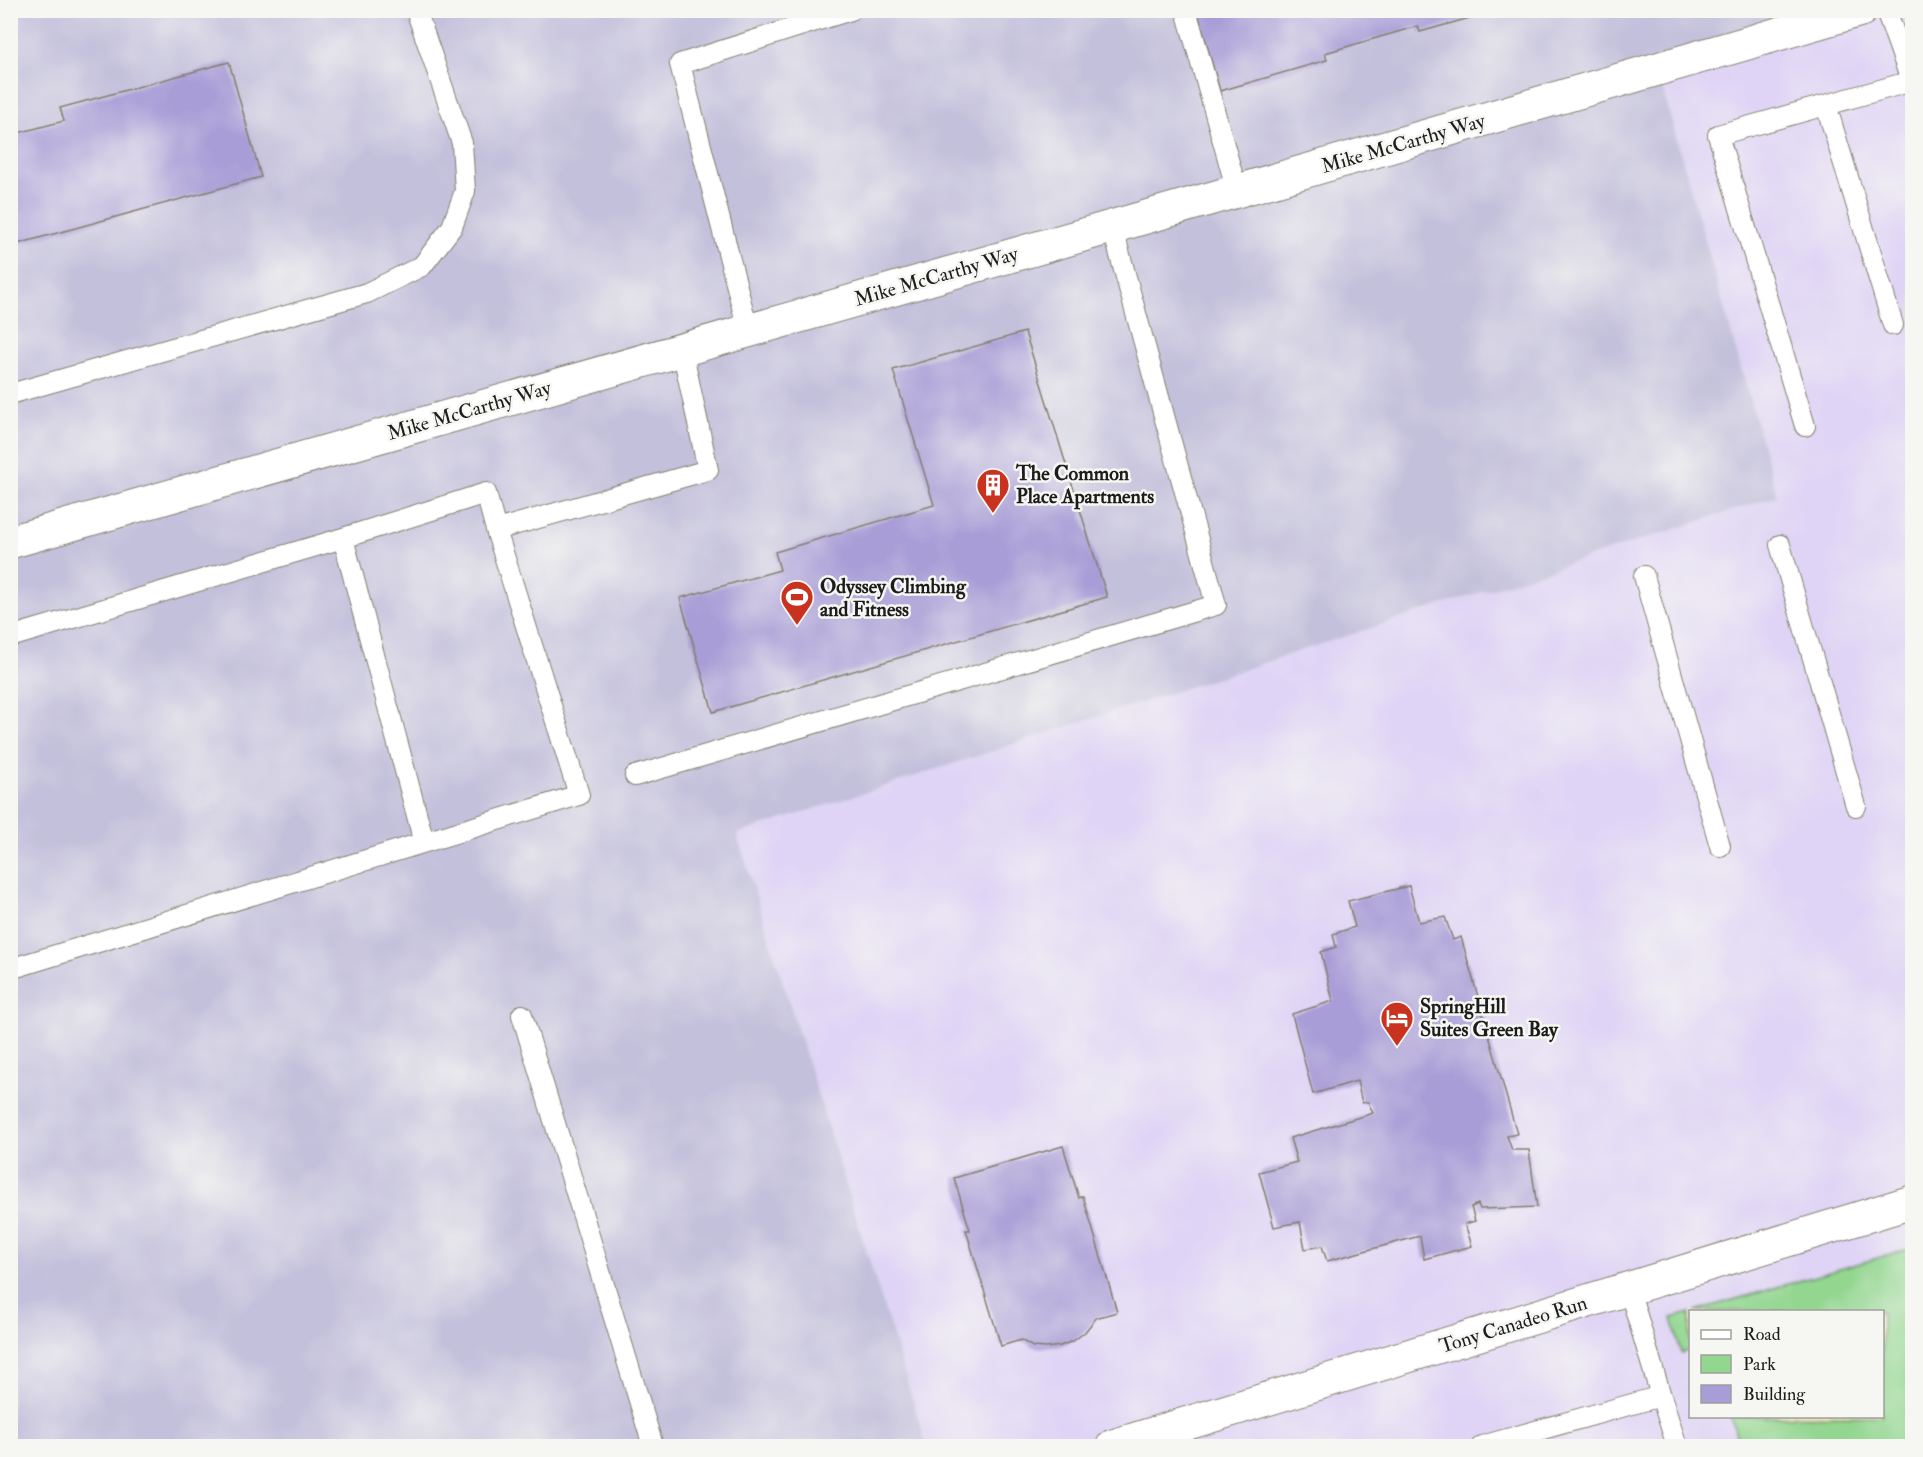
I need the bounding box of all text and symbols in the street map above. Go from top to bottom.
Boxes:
street label: Mike McCarthy Way [1318,108,1489,179]
street label: Mike McCarthy Way [851,241,1022,312]
street label: Mike McCarthy Way [384,375,555,446]
place label: The Common Place Apartments [1015,461,1154,510]
building icon: The Common Place Apartments [975,467,1011,514]
place label: Odyssey Climbing and Fitness [820,574,967,622]
sports icon: Odyssey Climbing and Fitness [779,579,815,626]
place label: SpringHill Suites Green Bay [1420,994,1559,1043]
hotel icon: SpringHill Suites Green Bay [1379,1000,1415,1047]
street label: Tony Canadeo Run [1436,1290,1590,1359]
legend [1689,1310,1884,1418]
text: Road [1743,1323,1781,1346]
text: Park [1743,1353,1776,1376]
text: Building [1743,1383,1806,1406]

